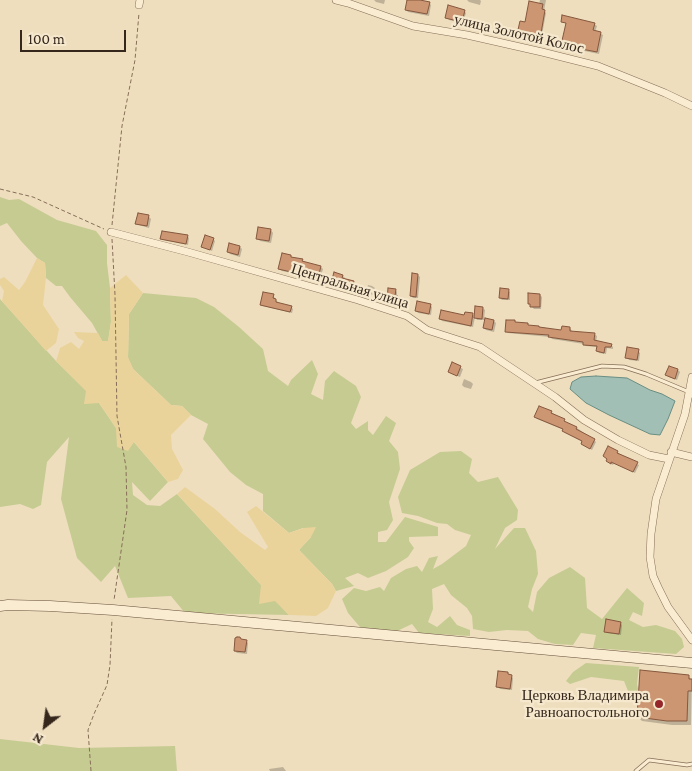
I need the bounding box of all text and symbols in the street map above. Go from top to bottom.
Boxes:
street label: улица Золотой Колос [452,10,586,58]
scale bar [22,20,129,52]
text: 100 m [28,31,65,47]
street label: Центральная улица [289,260,411,312]
place label: Церковь Владимира Равноапостольного [522,686,649,721]
marker: Церковь Владимира Равноапостольного [653,698,665,710]
north arrow [20,701,70,751]
text: N [29,730,46,748]

